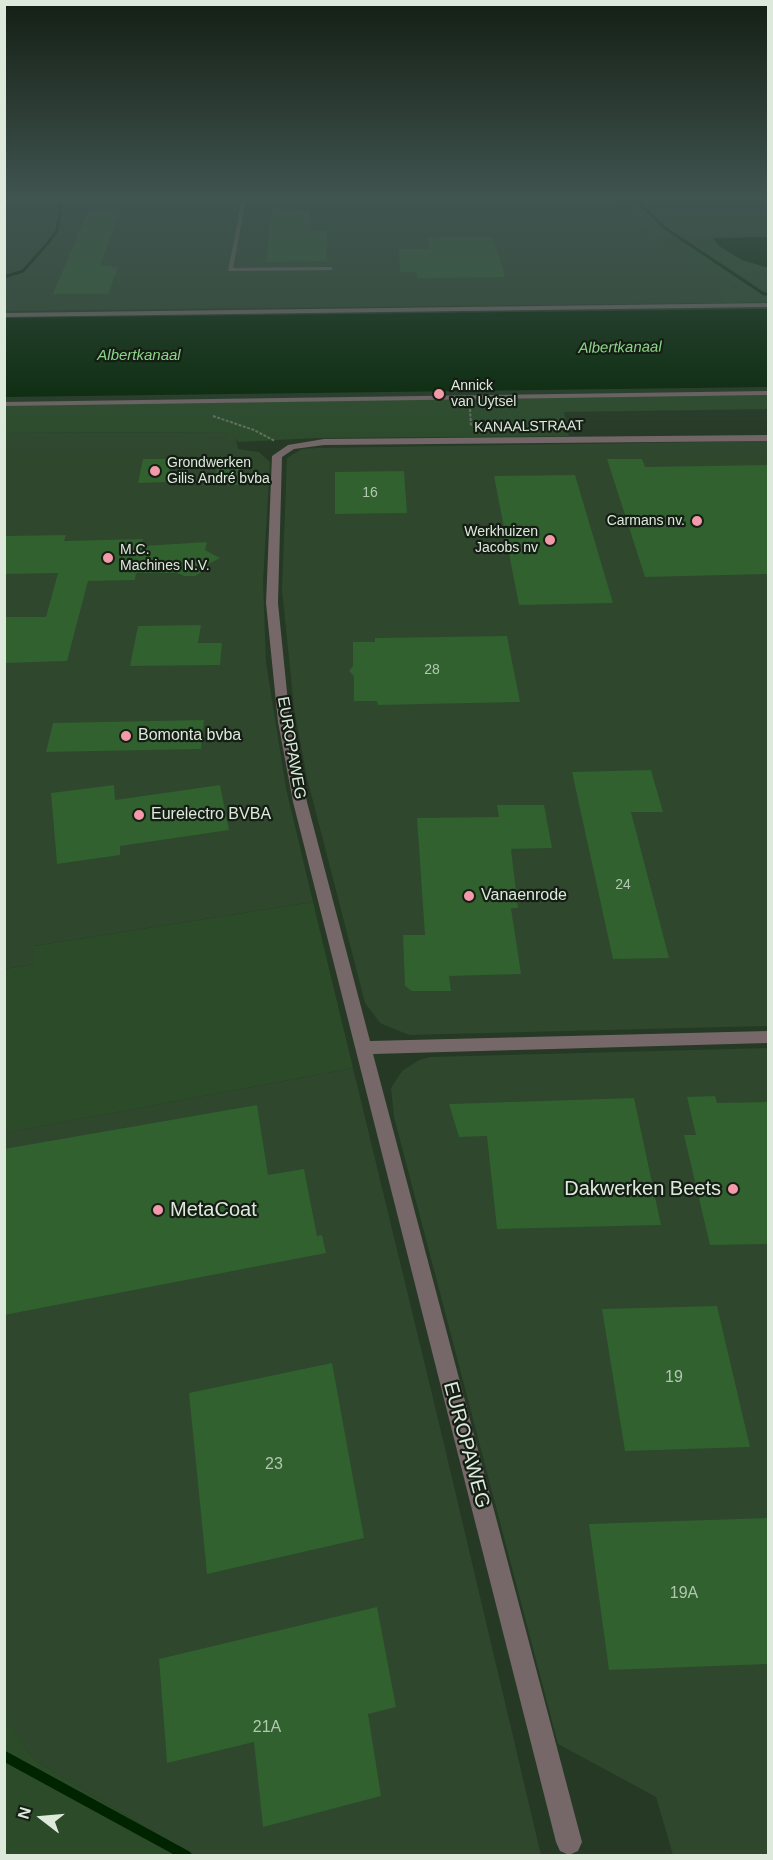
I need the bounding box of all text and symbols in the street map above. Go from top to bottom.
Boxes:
water label: Albertkanaal [578,338,662,358]
water label: Albertkanaal [97,347,181,365]
place label: Annick van Uytsel [451,378,516,410]
marker: Annick van Uytsel [432,387,446,401]
street label: KANAALSTRAAT [474,418,584,436]
place label: Grondwerken Gilis André bvba [167,455,270,488]
marker: Grondwerken Gilis André bvba [148,464,162,478]
house number: 16 [362,485,378,501]
place label: Carmans nv. [607,513,685,529]
marker: Carmans nv. [690,514,704,528]
place label: Werkhuizen Jacobs nv [464,524,538,556]
marker: Werkhuizen Jacobs nv [543,533,557,547]
place label: M.C. Machines N.V. [120,542,210,574]
marker: M.C. Machines N.V. [101,551,115,565]
house number: 28 [424,662,440,678]
street label: EUROPAWEG [273,695,309,801]
place label: Bomonta bvba [138,726,241,746]
marker: Bomonta bvba [119,729,133,743]
place label: Eurelectro BVBA [151,805,271,825]
marker: Eurelectro BVBA [132,808,146,822]
house number: 24 [615,877,631,893]
place label: Vanaenrode [481,886,567,906]
marker: Vanaenrode [462,889,476,903]
place label: Dakwerken Beets [564,1177,721,1201]
marker: Dakwerken Beets [726,1182,740,1196]
place label: MetaCoat [170,1198,257,1222]
marker: MetaCoat [151,1203,165,1217]
house number: 19 [665,1368,683,1388]
street label: EUROPAWEG [438,1379,494,1511]
house number: 23 [265,1455,283,1475]
house number: 19A [670,1584,698,1604]
house number: 21A [253,1718,281,1738]
north arrow [12,1788,72,1848]
text: N [14,1805,34,1821]

